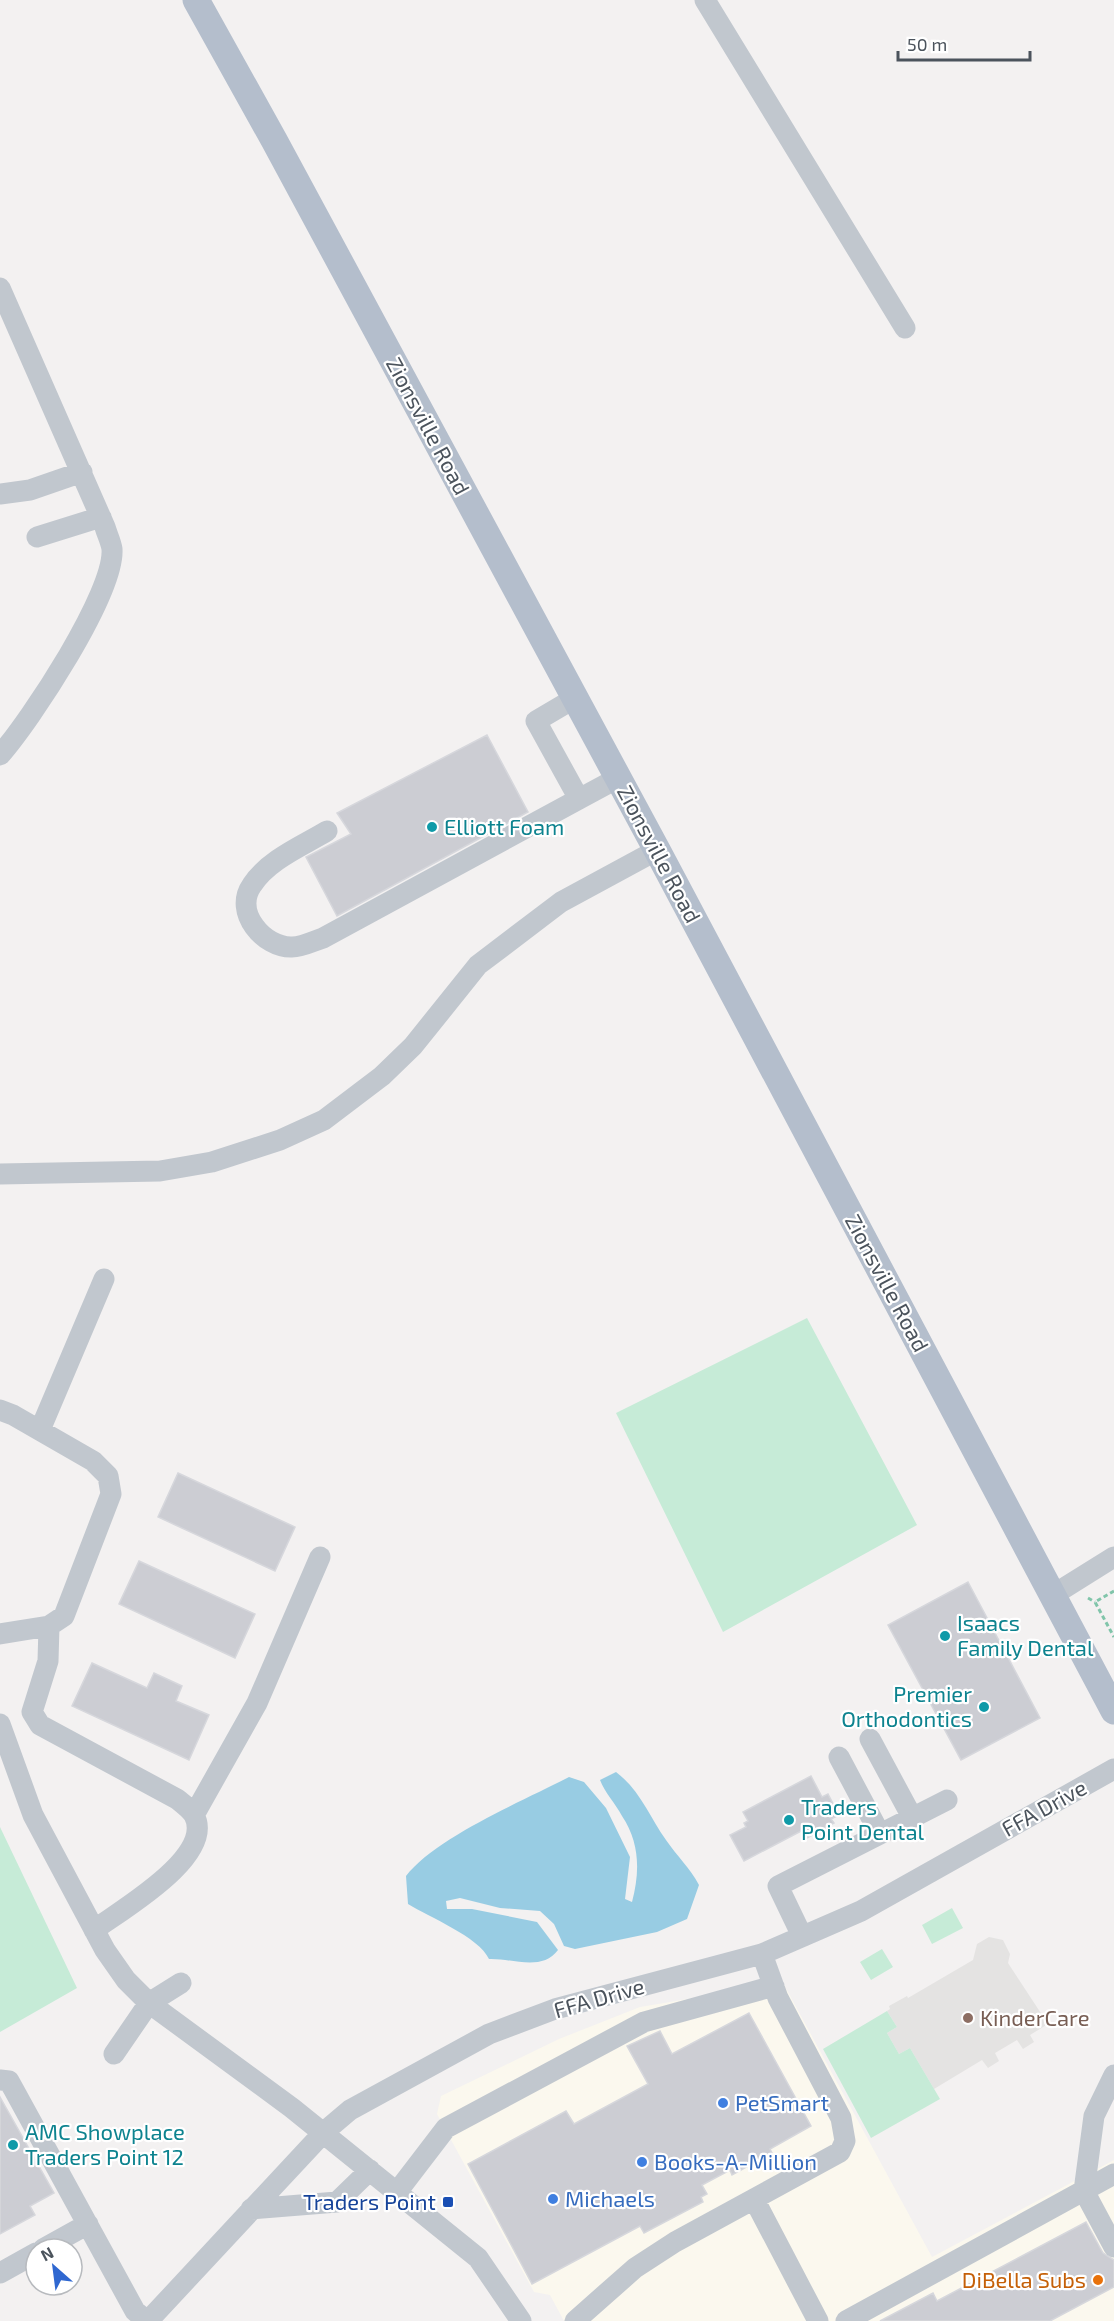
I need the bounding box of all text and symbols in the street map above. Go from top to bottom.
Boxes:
scale bar [898,24,1030,62]
text: 50 m [907,33,947,55]
street label: Zionsville Road [382,352,476,499]
street label: Zionsville Road [613,780,707,927]
place label: Elliott Foam [444,813,564,839]
marker: Elliott Foam [425,820,439,834]
street label: Zionsville Road [841,1209,935,1356]
place label: Isaacs Family Dental [957,1609,1094,1660]
marker: Isaacs Family Dental [938,1629,952,1643]
place label: Premier Orthodontics [841,1680,972,1731]
marker: Premier Orthodontics [977,1700,991,1714]
street label: FFA Drive [997,1773,1090,1841]
place label: Traders Point Dental [801,1793,925,1844]
marker: Traders Point Dental [782,1813,796,1827]
street label: FFA Drive [551,1972,647,2022]
place label: KinderCare [980,2004,1089,2030]
marker: KinderCare [961,2011,975,2025]
place label: PetSmart [735,2089,829,2115]
marker: PetSmart [716,2096,730,2110]
place label: AMC Showplace Traders Point 12 [25,2118,185,2169]
marker: AMC Showplace Traders Point 12 [6,2138,20,2152]
place label: Books-A-Million [654,2148,817,2174]
marker: Books-A-Million [635,2155,649,2169]
place label: Michaels [565,2185,655,2211]
place label: Traders Point [303,2188,436,2214]
marker: Michaels [546,2192,560,2206]
marker: Traders Point [441,2195,455,2209]
north arrow [24,2237,84,2297]
text: N [37,2242,56,2264]
place label: DiBella Subs [962,2266,1086,2292]
marker: DiBella Subs [1091,2273,1105,2287]

